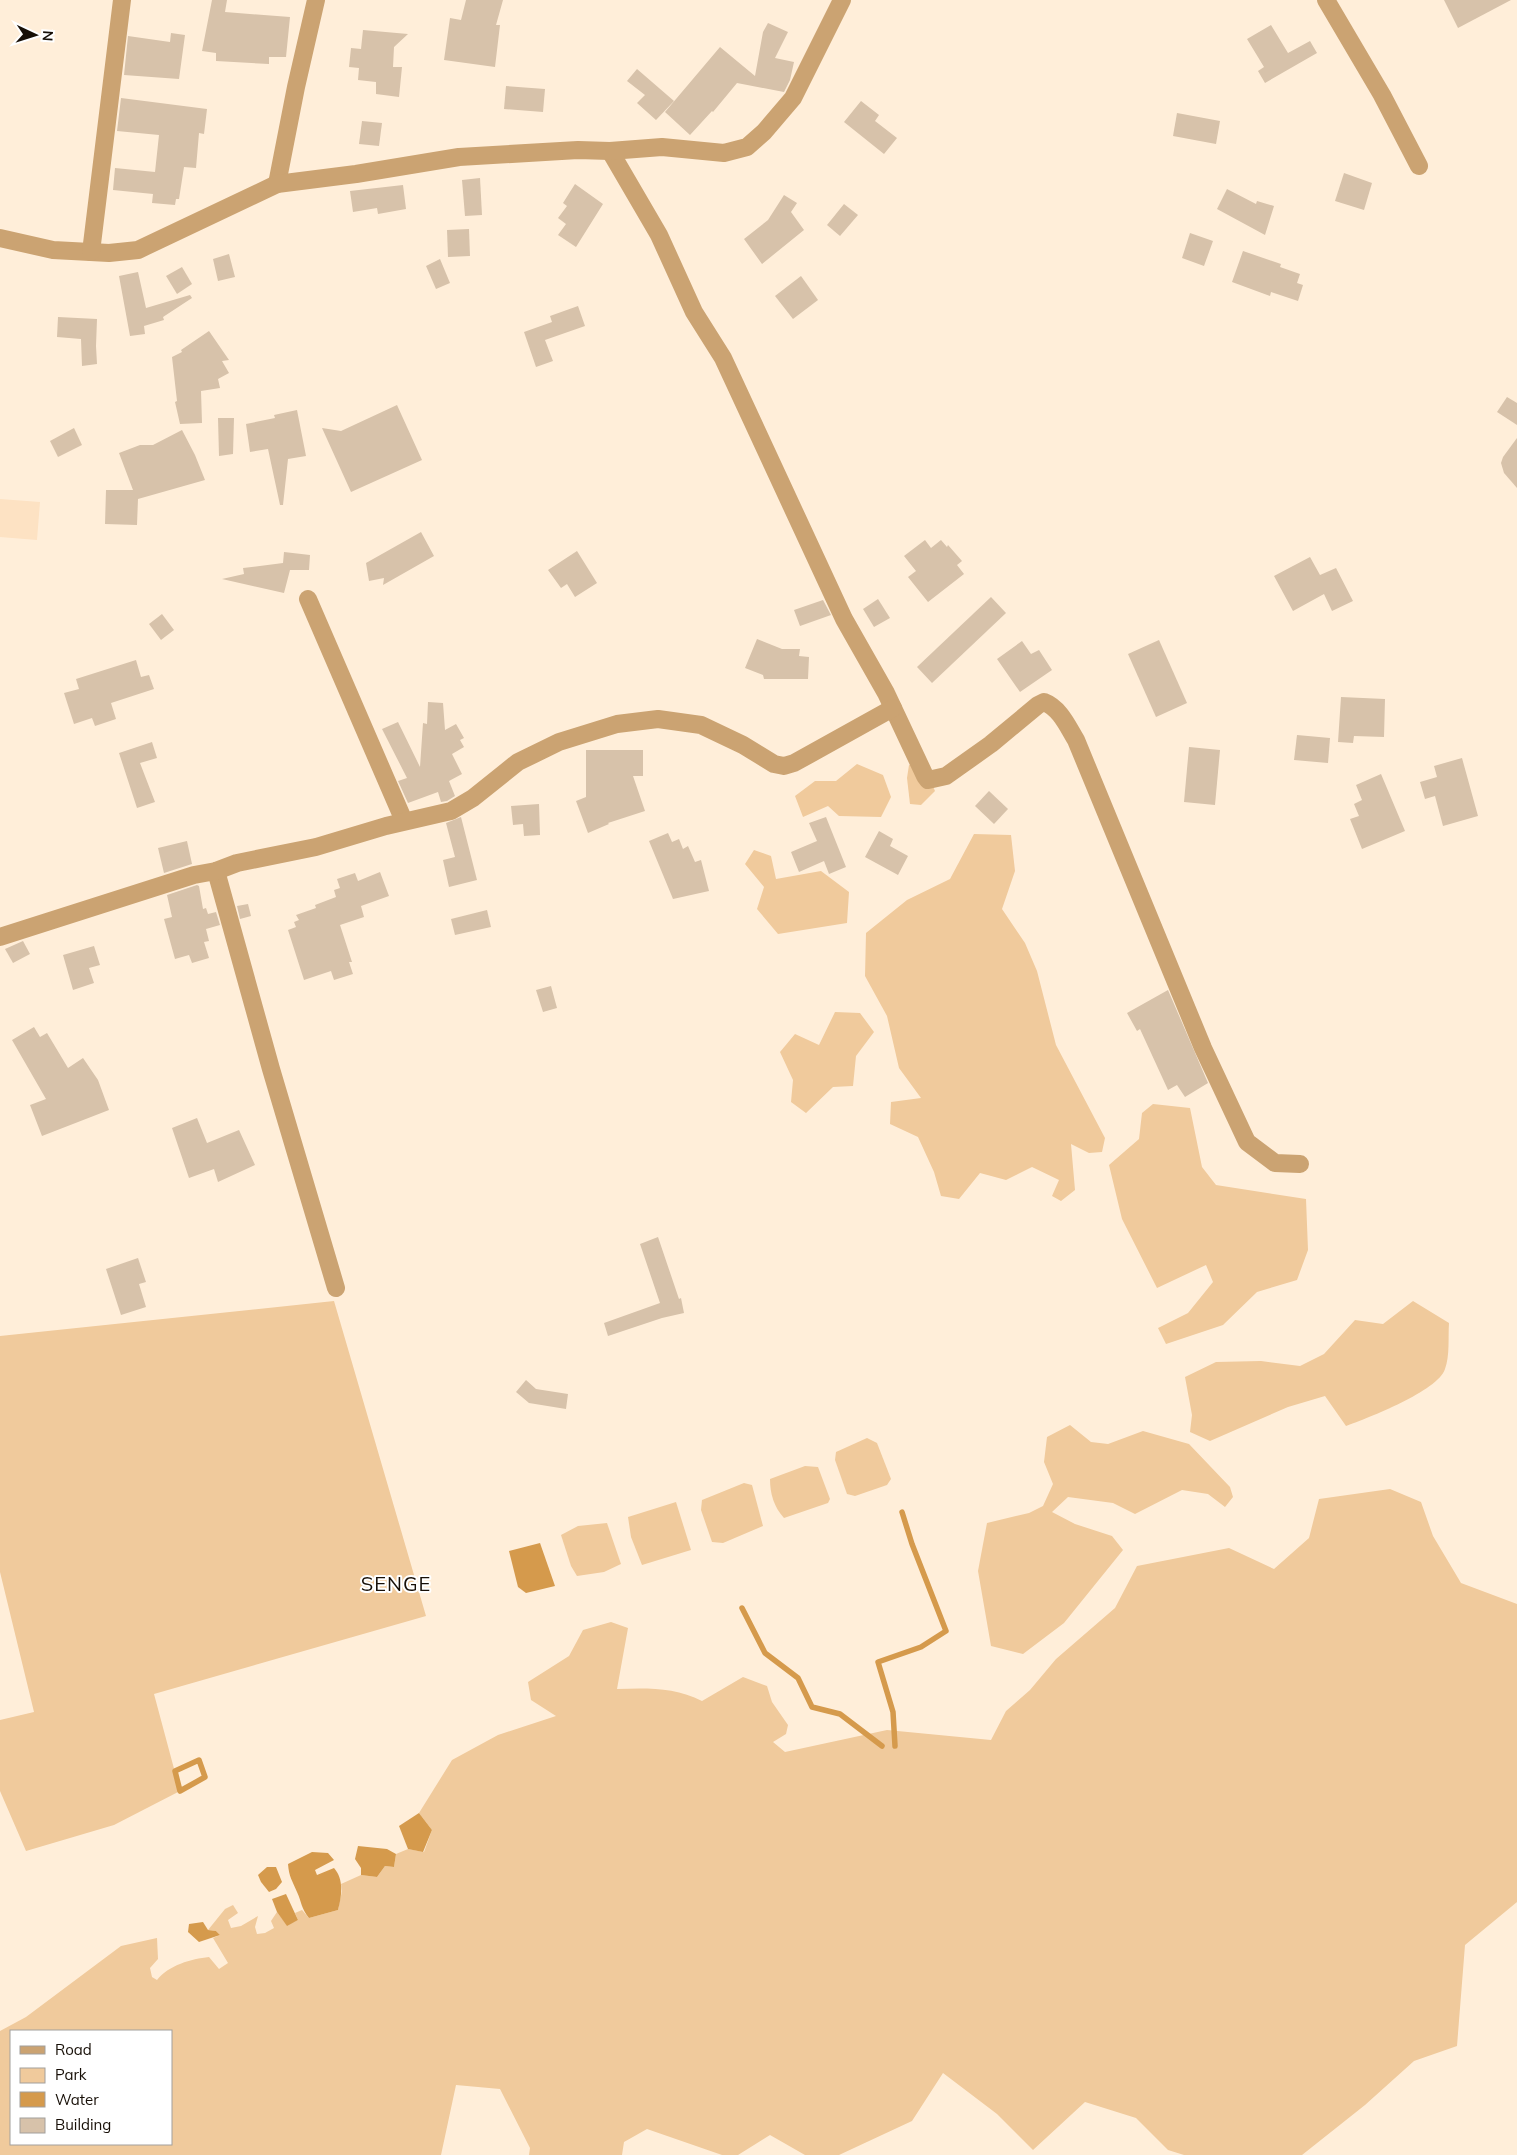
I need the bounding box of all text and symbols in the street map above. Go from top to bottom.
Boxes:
north arrow [10,10,60,60]
text: N [39,30,57,42]
district label: SENGE [361,1571,431,1596]
legend [10,2030,172,2145]
text: Road [55,2040,92,2059]
text: Park [55,2065,87,2084]
text: Water [55,2090,99,2109]
text: Building [55,2115,111,2134]

